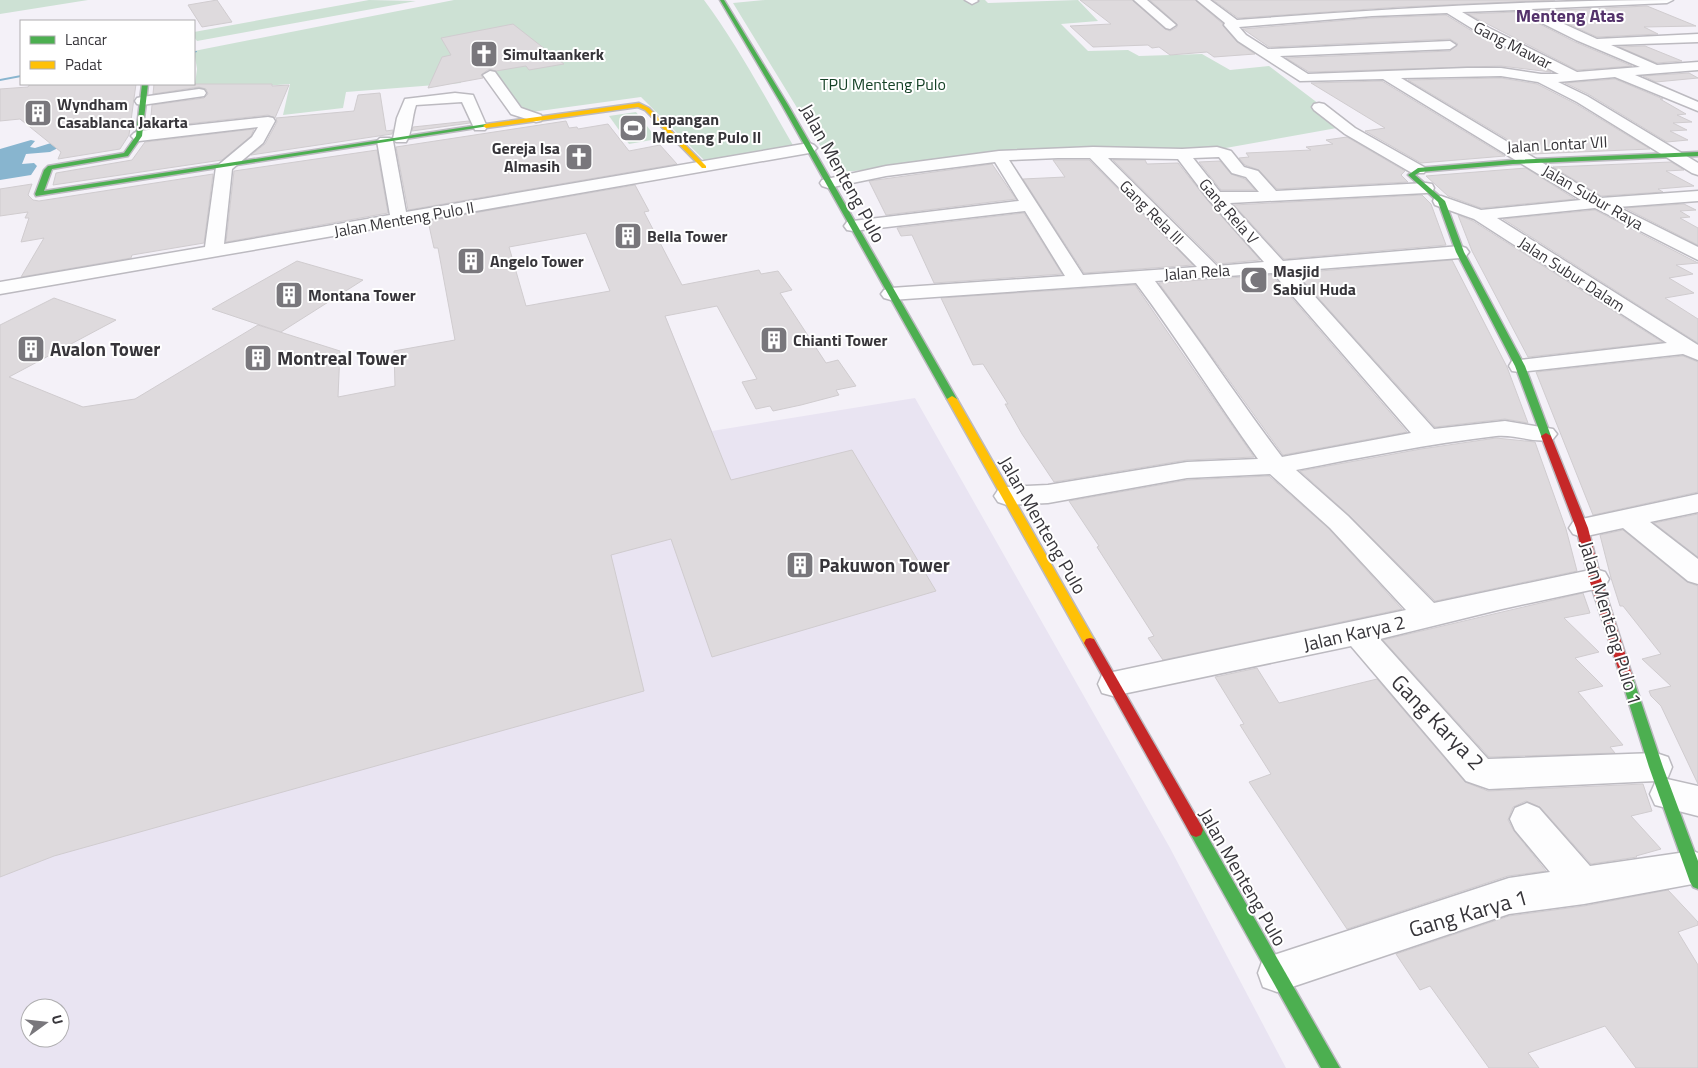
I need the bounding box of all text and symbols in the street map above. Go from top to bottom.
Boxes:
district label: Menteng Atas [1516,2,1624,29]
street label: Gang Mawar [1470,15,1557,75]
legend [20,20,195,85]
text: Lancar [65,28,107,51]
church icon: Simultaankerk [469,39,499,69]
place label: Simultaankerk [503,42,605,66]
text: Padat [65,53,103,76]
park label: TPU Menteng Pulo [820,72,946,96]
place label: Wyndham Casablanca Jakarta [57,92,188,134]
building icon: Wyndham Casablanca Jakarta [23,98,53,128]
street label: Jalan Menteng Pulo [793,98,894,248]
place label: Lapangan Menteng Pulo II [652,107,761,149]
sports icon: Lapangan Menteng Pulo II [618,113,648,143]
street label: Jalan Lontar VII [1506,129,1608,159]
place label: Gereja Isa Almasih [492,136,560,178]
church icon: Gereja Isa Almasih [564,142,594,172]
street label: Jalan Subur Raya [1538,158,1648,236]
street label: Gang Rela V [1194,173,1264,249]
street label: Gang Rela III [1114,174,1190,250]
street label: Jalan Menteng Pulo II [332,195,476,243]
building icon: Bella Tower [613,221,643,251]
place label: Bella Tower [647,224,728,248]
street label: Jalan Subur Dalam [1514,230,1630,318]
building icon: Angelo Tower [456,246,486,276]
place label: Angelo Tower [490,249,584,273]
street label: Jalan Rela [1163,258,1231,286]
place label: Masjid Sabiul Huda [1273,259,1356,301]
mosque icon: Masjid Sabiul Huda [1239,265,1269,295]
building icon: Montana Tower [274,280,304,310]
place label: Montana Tower [308,283,416,307]
building icon: Chianti Tower [759,325,789,355]
place label: Chianti Tower [793,328,887,352]
building icon: Avalon Tower [16,334,46,364]
place label: Avalon Tower [50,334,160,363]
building icon: Montreal Tower [243,343,273,373]
place label: Montreal Tower [277,343,407,372]
street label: Jalan Menteng Pulo [992,450,1095,599]
street label: Jalan Menteng Pulo 1 [1573,537,1650,708]
building icon: Pakuwon Tower [785,550,815,580]
place label: Pakuwon Tower [819,550,950,579]
street label: Jalan Karya 2 [1300,607,1408,658]
street label: Gang Karya 2 [1383,666,1493,778]
street label: Jalan Menteng Pulo [1192,802,1295,951]
street label: Gang Karya 1 [1405,880,1531,946]
north arrow [20,998,70,1048]
text: U [47,1012,69,1027]

